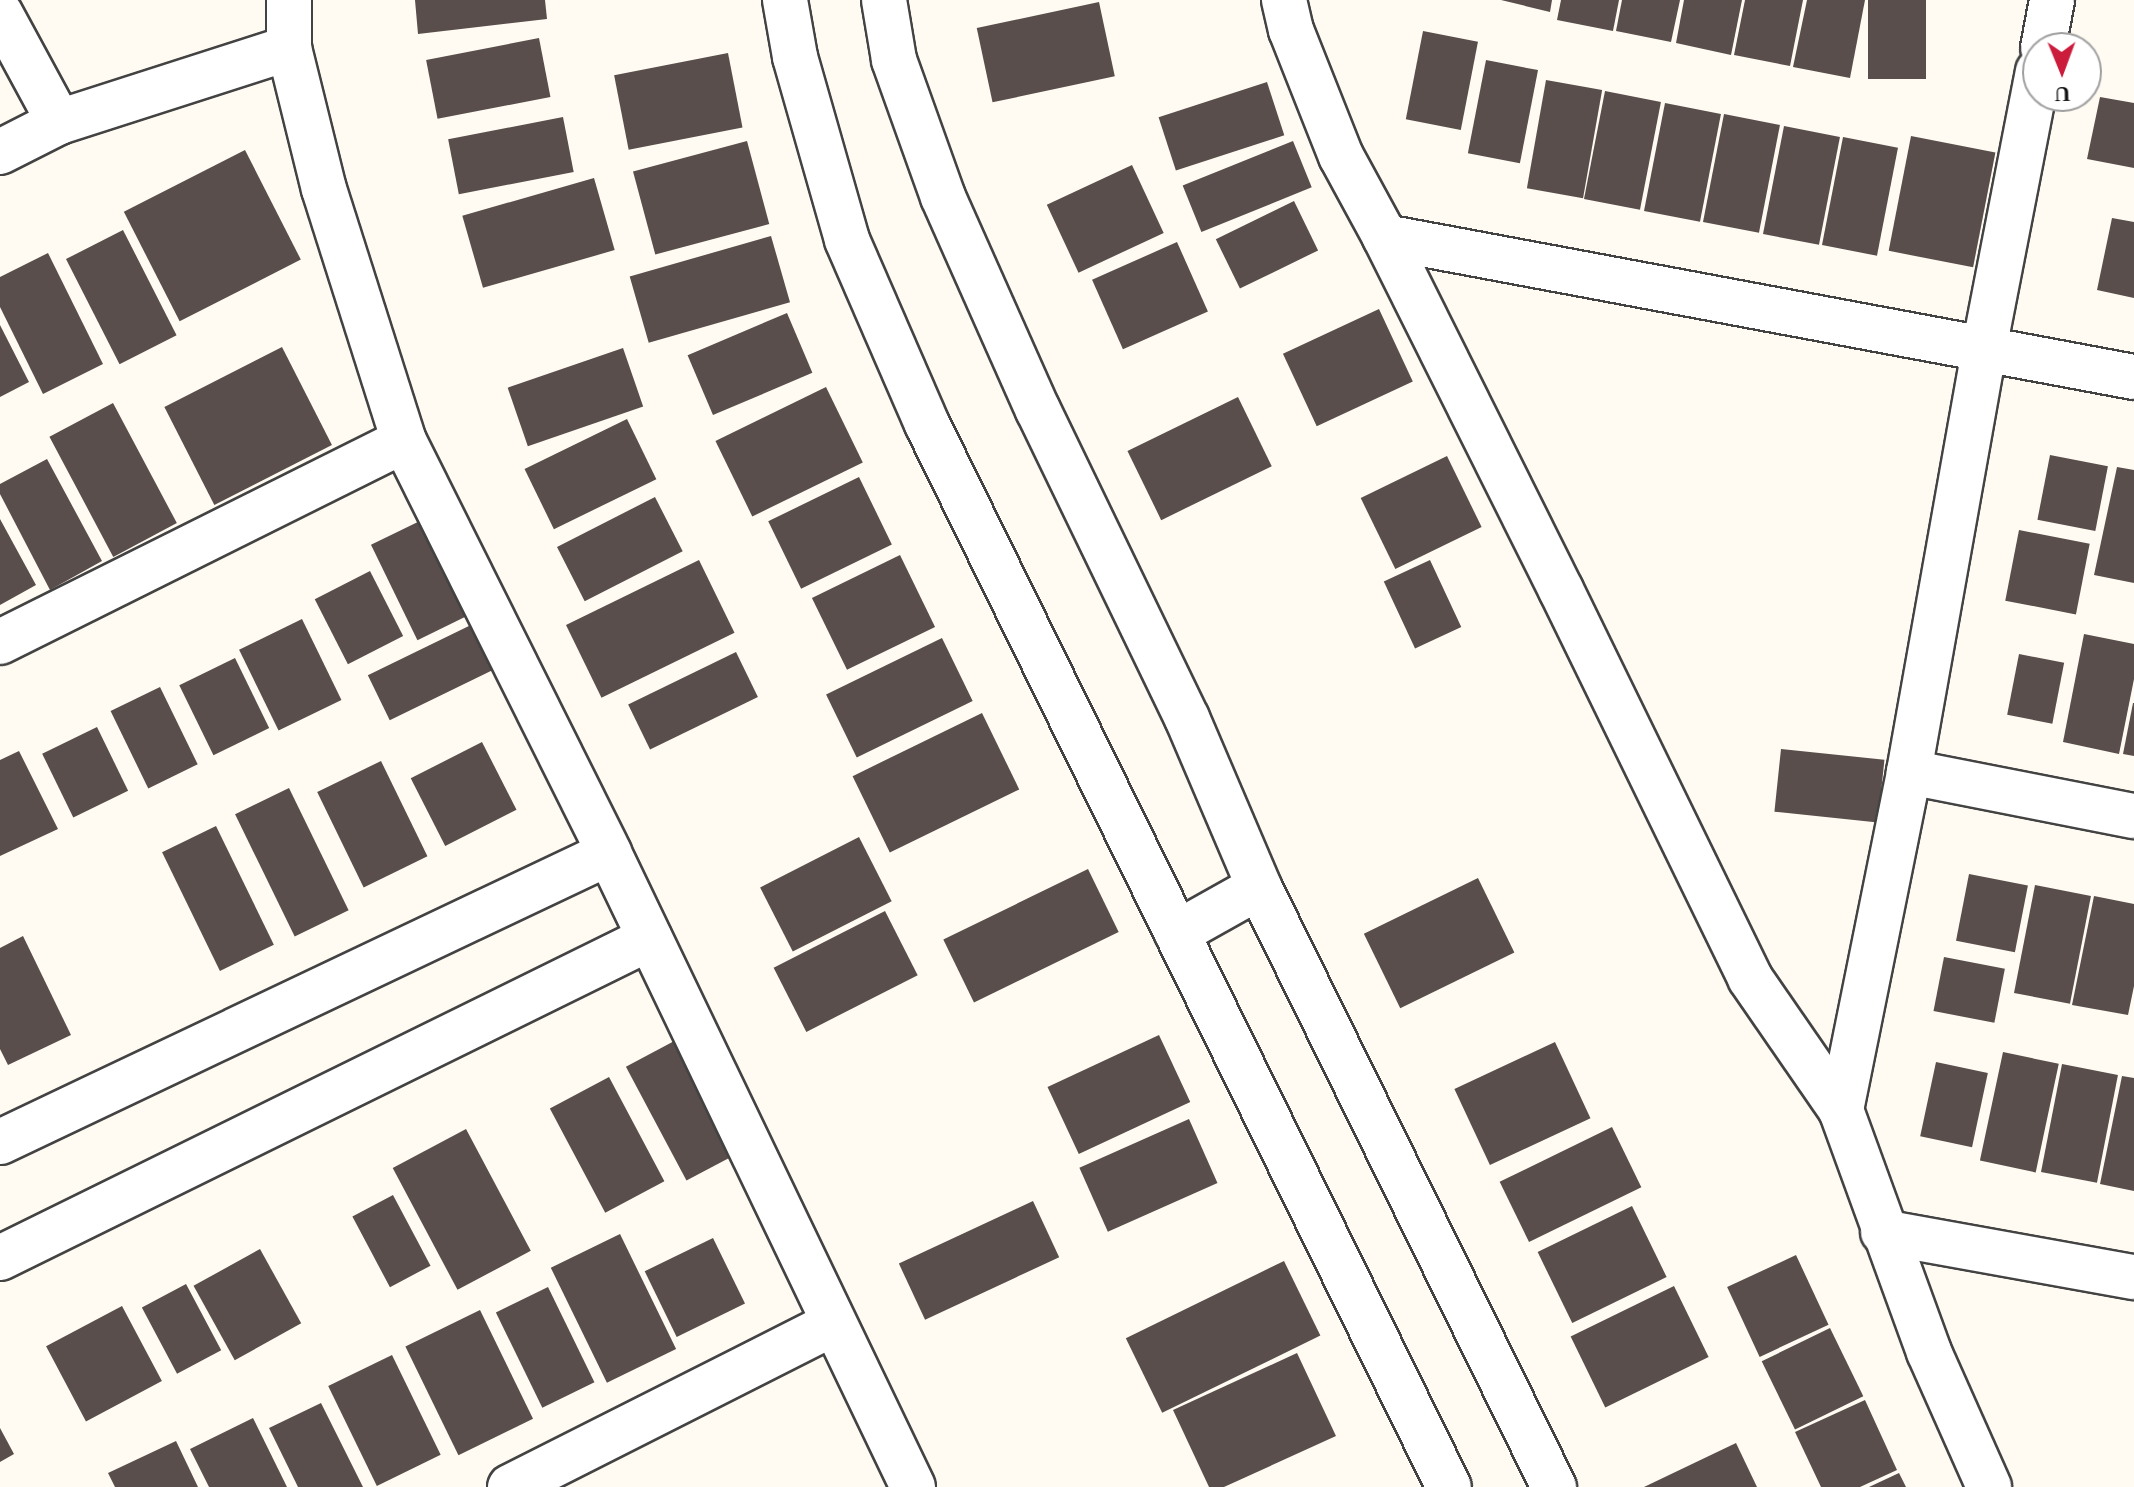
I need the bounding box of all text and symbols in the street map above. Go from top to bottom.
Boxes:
north arrow [2022,32,2102,112]
text: U [2054,82,2071,107]

